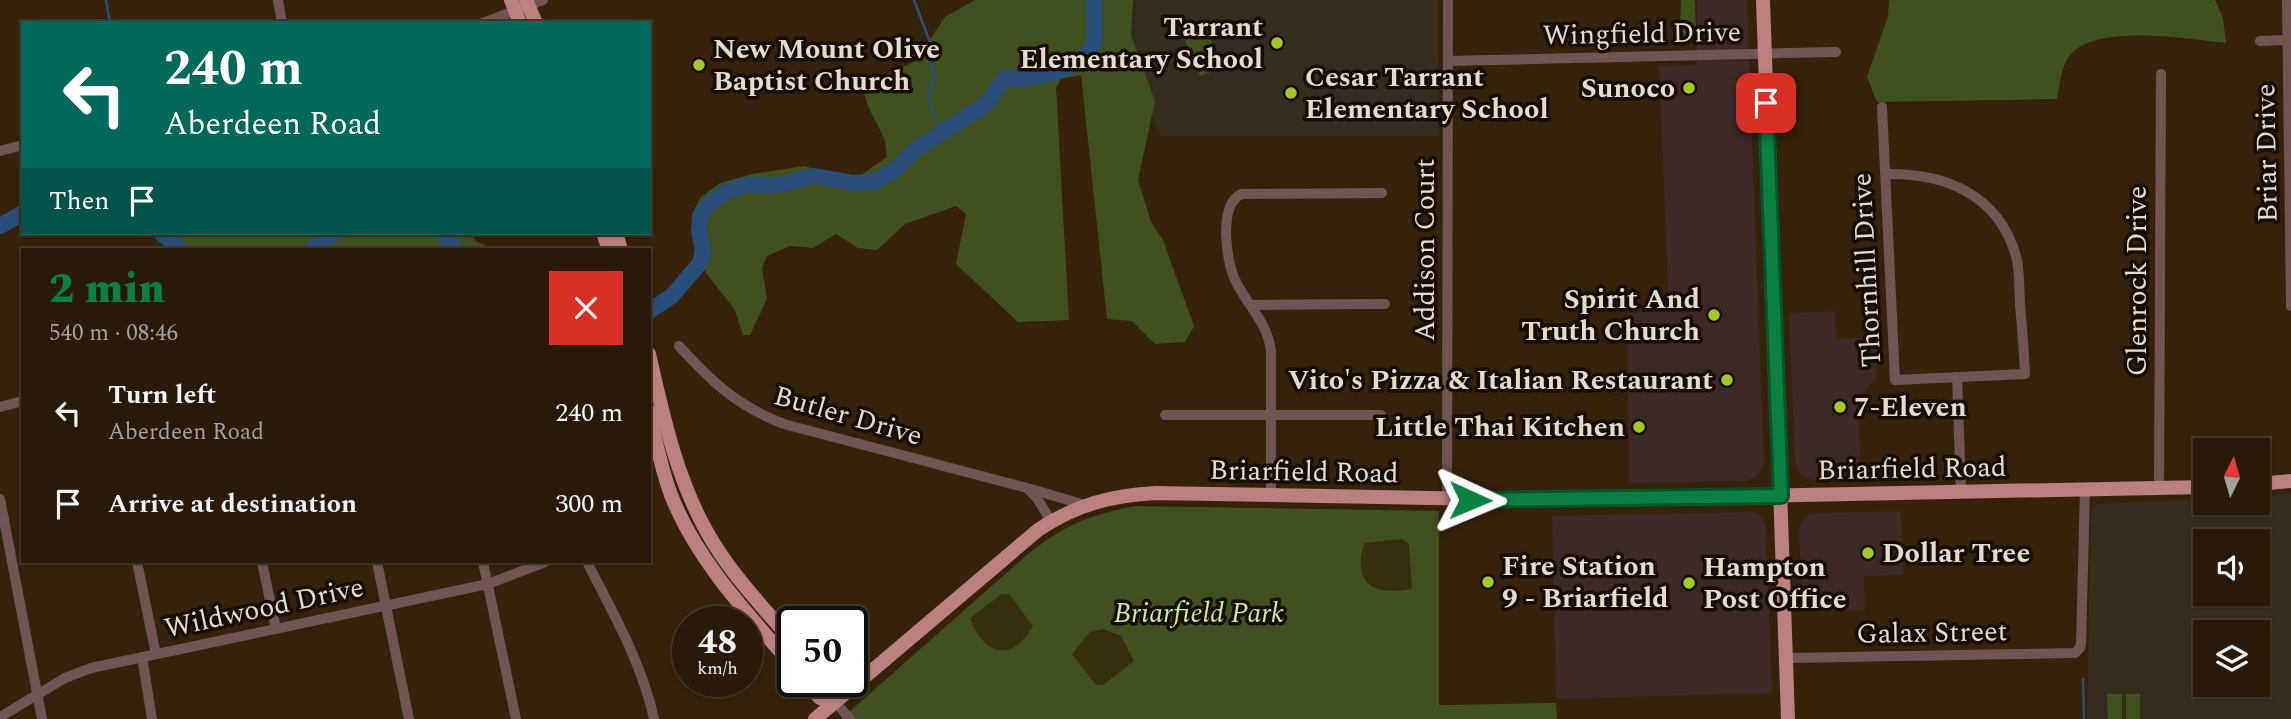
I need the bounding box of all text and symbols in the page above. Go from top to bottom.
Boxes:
place label: Tarrant Elementary School [1019,6,1263,81]
street label: Wingfield Drive [1542,11,1742,57]
place label: New Mount Olive Baptist Church [713,28,940,103]
text: 240 m [164,32,303,107]
marker: Tarrant Elementary School [1269,35,1285,51]
icon: left [49,49,140,140]
place label: Cesar Tarrant Elementary School [1305,56,1549,131]
marker: New Mount Olive Baptist Church [691,57,707,73]
place label: Sunoco [1581,67,1675,110]
pin [1736,73,1796,133]
marker: Sunoco [1681,80,1697,96]
street label: Briar Drive [2244,83,2290,223]
icon: arrive [1747,84,1785,122]
marker: Cesar Tarrant Elementary School [1283,85,1299,101]
text: Aberdeen Road [164,100,381,149]
street label: Addison Court [1404,158,1447,342]
street label: Thornhill Drive [1840,172,1894,368]
text: Then [49,181,109,221]
icon: arrive [123,182,161,220]
street label: Glenrock Drive [2116,186,2159,376]
text: 2 min [49,258,165,321]
button: close [549,271,623,345]
place label: Spirit And Truth Church [1521,278,1700,353]
marker: Spirit And Truth Church [1706,307,1722,323]
text: 540 m · 08:46 [49,316,178,351]
place label: Vito's Pizza & Italian Restaurant [1288,359,1713,402]
marker: Vito's Pizza & Italian Restaurant [1719,372,1735,388]
street label: Butler Drive [769,374,927,458]
text: Turn left [108,375,216,415]
place label: 7-Eleven [1854,386,1967,429]
text: 240 m [555,393,623,433]
icon: left [49,394,87,432]
marker: 7-Eleven [1832,399,1848,415]
place label: Little Thai Kitchen [1375,406,1625,449]
text: Aberdeen Road [108,415,264,450]
marker: Little Thai Kitchen [1631,419,1647,435]
north arrow [2193,438,2270,514]
map controls [2193,438,2270,697]
street label: Briarfield Road [1817,446,2007,492]
street label: Briarfield Road [1209,449,1399,495]
position arrow [1433,463,1507,537]
text: Arrive at destination [108,484,357,524]
text: 300 m [555,484,623,524]
icon: arrive [49,485,87,523]
button: sound [2193,529,2270,606]
place label: Dollar Tree [1882,532,2031,575]
place label: Fire Station 9 - Briarfield [1502,545,1669,620]
marker: Dollar Tree [1860,545,1876,561]
place label: Hampton Post Office [1703,546,1847,621]
street label: Wildwood Drive [160,566,368,650]
marker: Fire Station 9 - Briarfield [1480,574,1496,590]
marker: Hampton Post Office [1681,575,1697,591]
park label: Briarfield Park [1114,592,1284,635]
speed limit sign: 50 [777,606,868,697]
street label: Galax Street [1856,610,2008,656]
text: 48 [698,616,737,669]
button: layers [2193,620,2270,697]
text: km/h [697,655,738,682]

